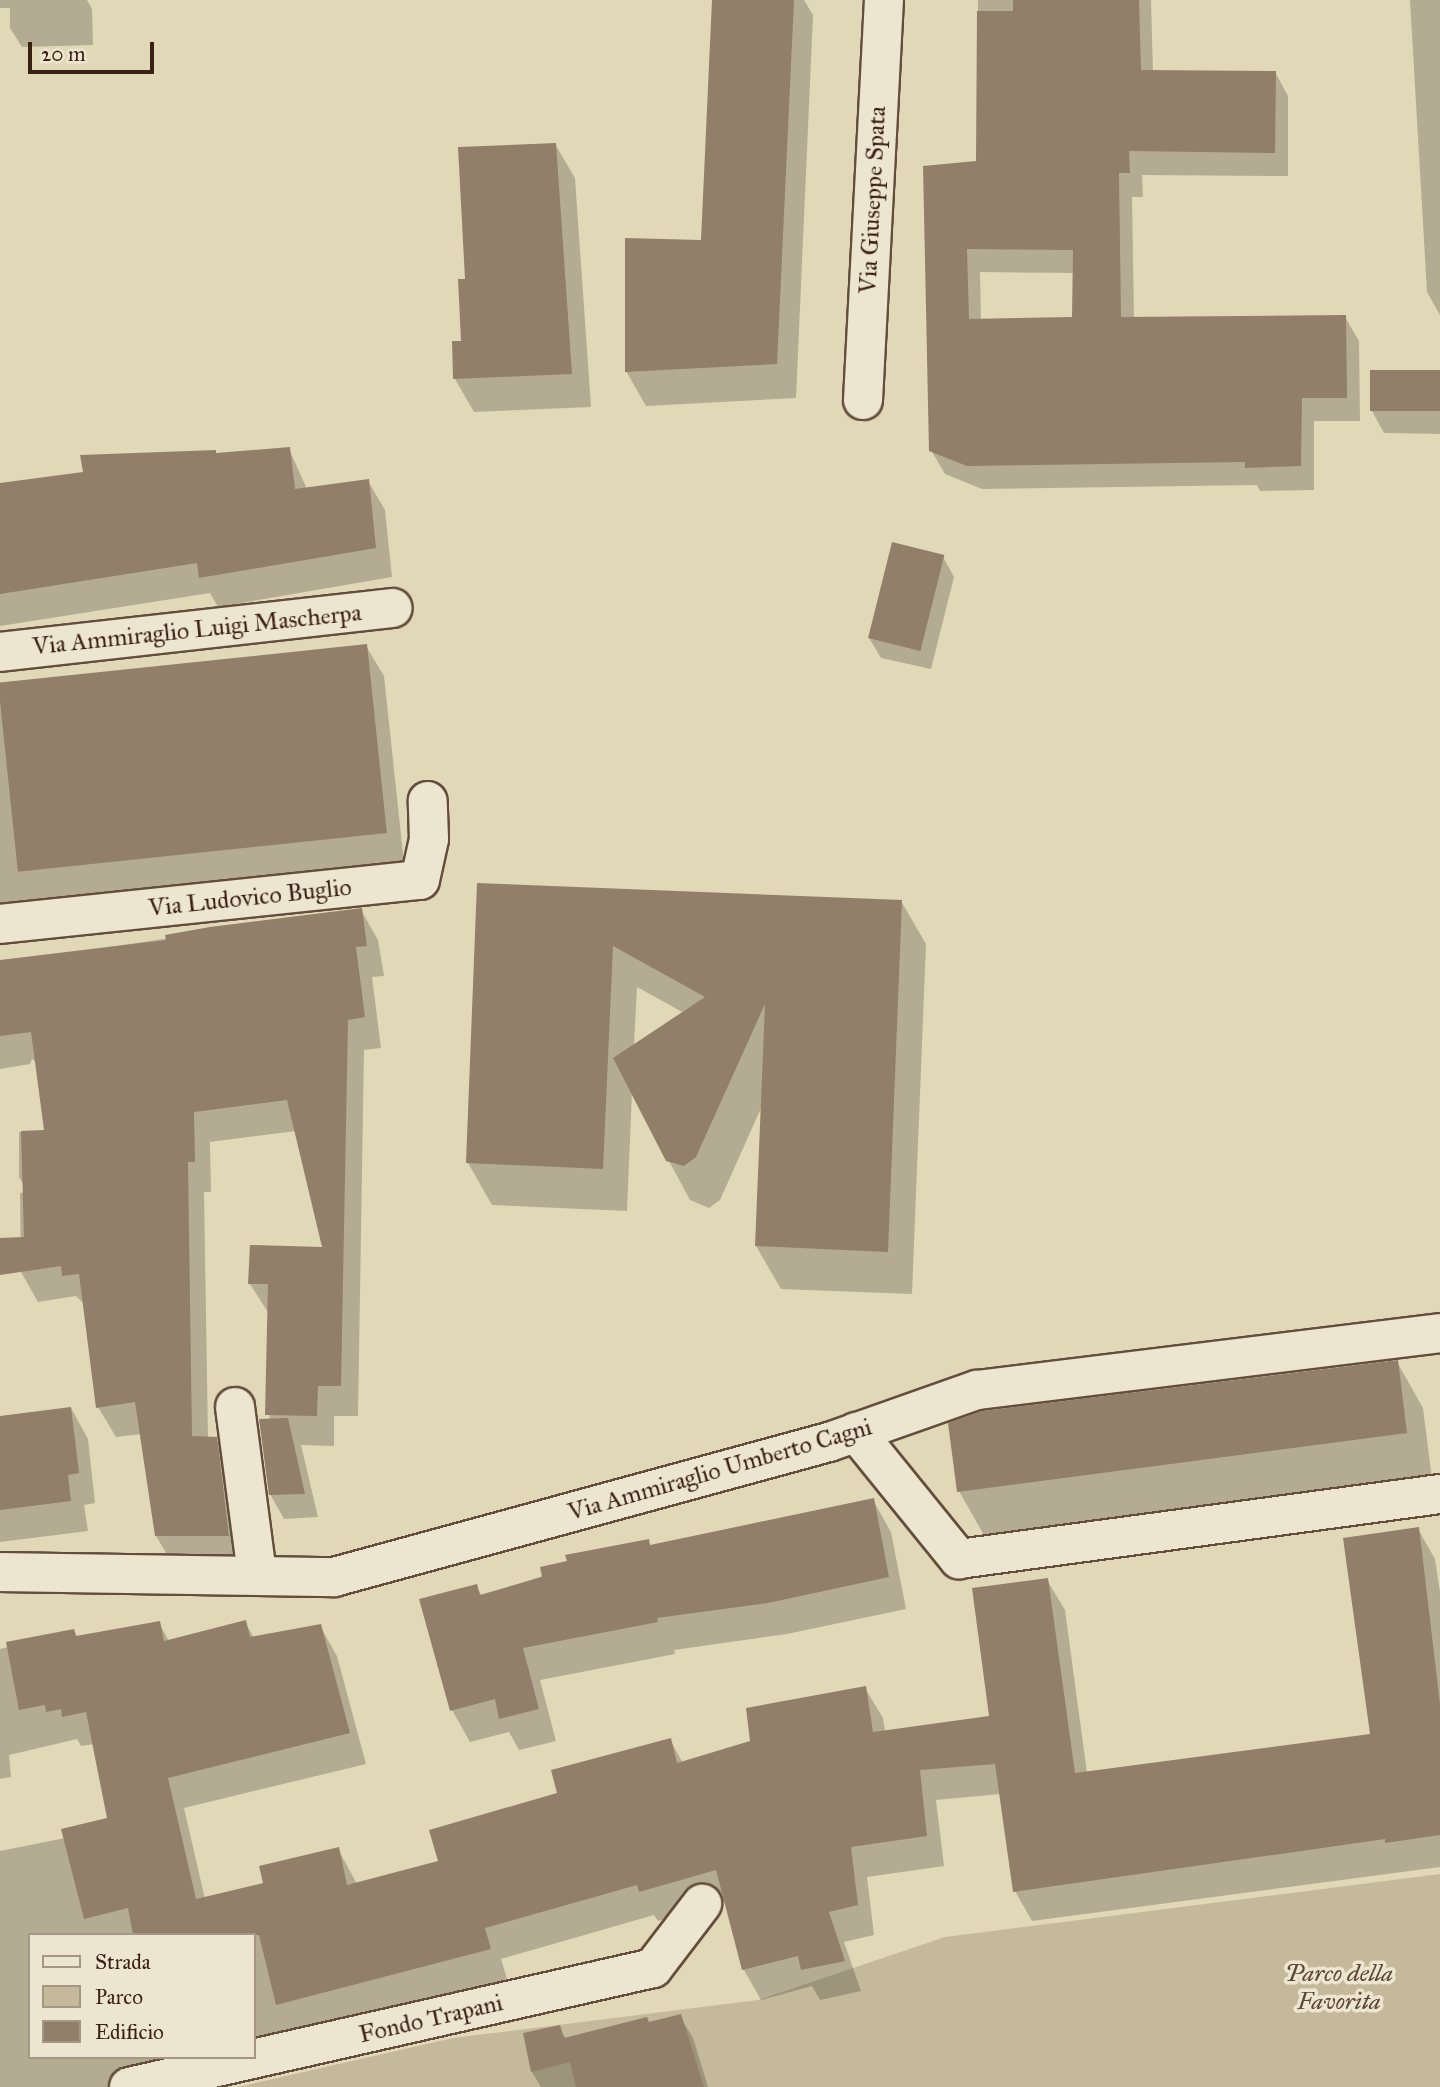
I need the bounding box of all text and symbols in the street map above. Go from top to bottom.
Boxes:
scale bar [32,28,158,72]
text: 20 m [41,41,86,67]
street label: Via Giuseppe Spata [854,105,892,295]
street label: Via Ammiraglio Luigi Mascherpa [31,598,363,662]
street label: Via Ludovico Buglio [147,873,353,923]
street label: Via Ammiraglio Umberto Cagni [565,1413,875,1527]
legend [28,1933,256,2059]
text: Strada [95,1949,151,1975]
park label: Parco della Favorita [1285,1960,1393,2016]
text: Parco [95,1984,143,2010]
street label: Fondo Trapani [356,1988,506,2050]
text: Edificio [95,2019,164,2045]

